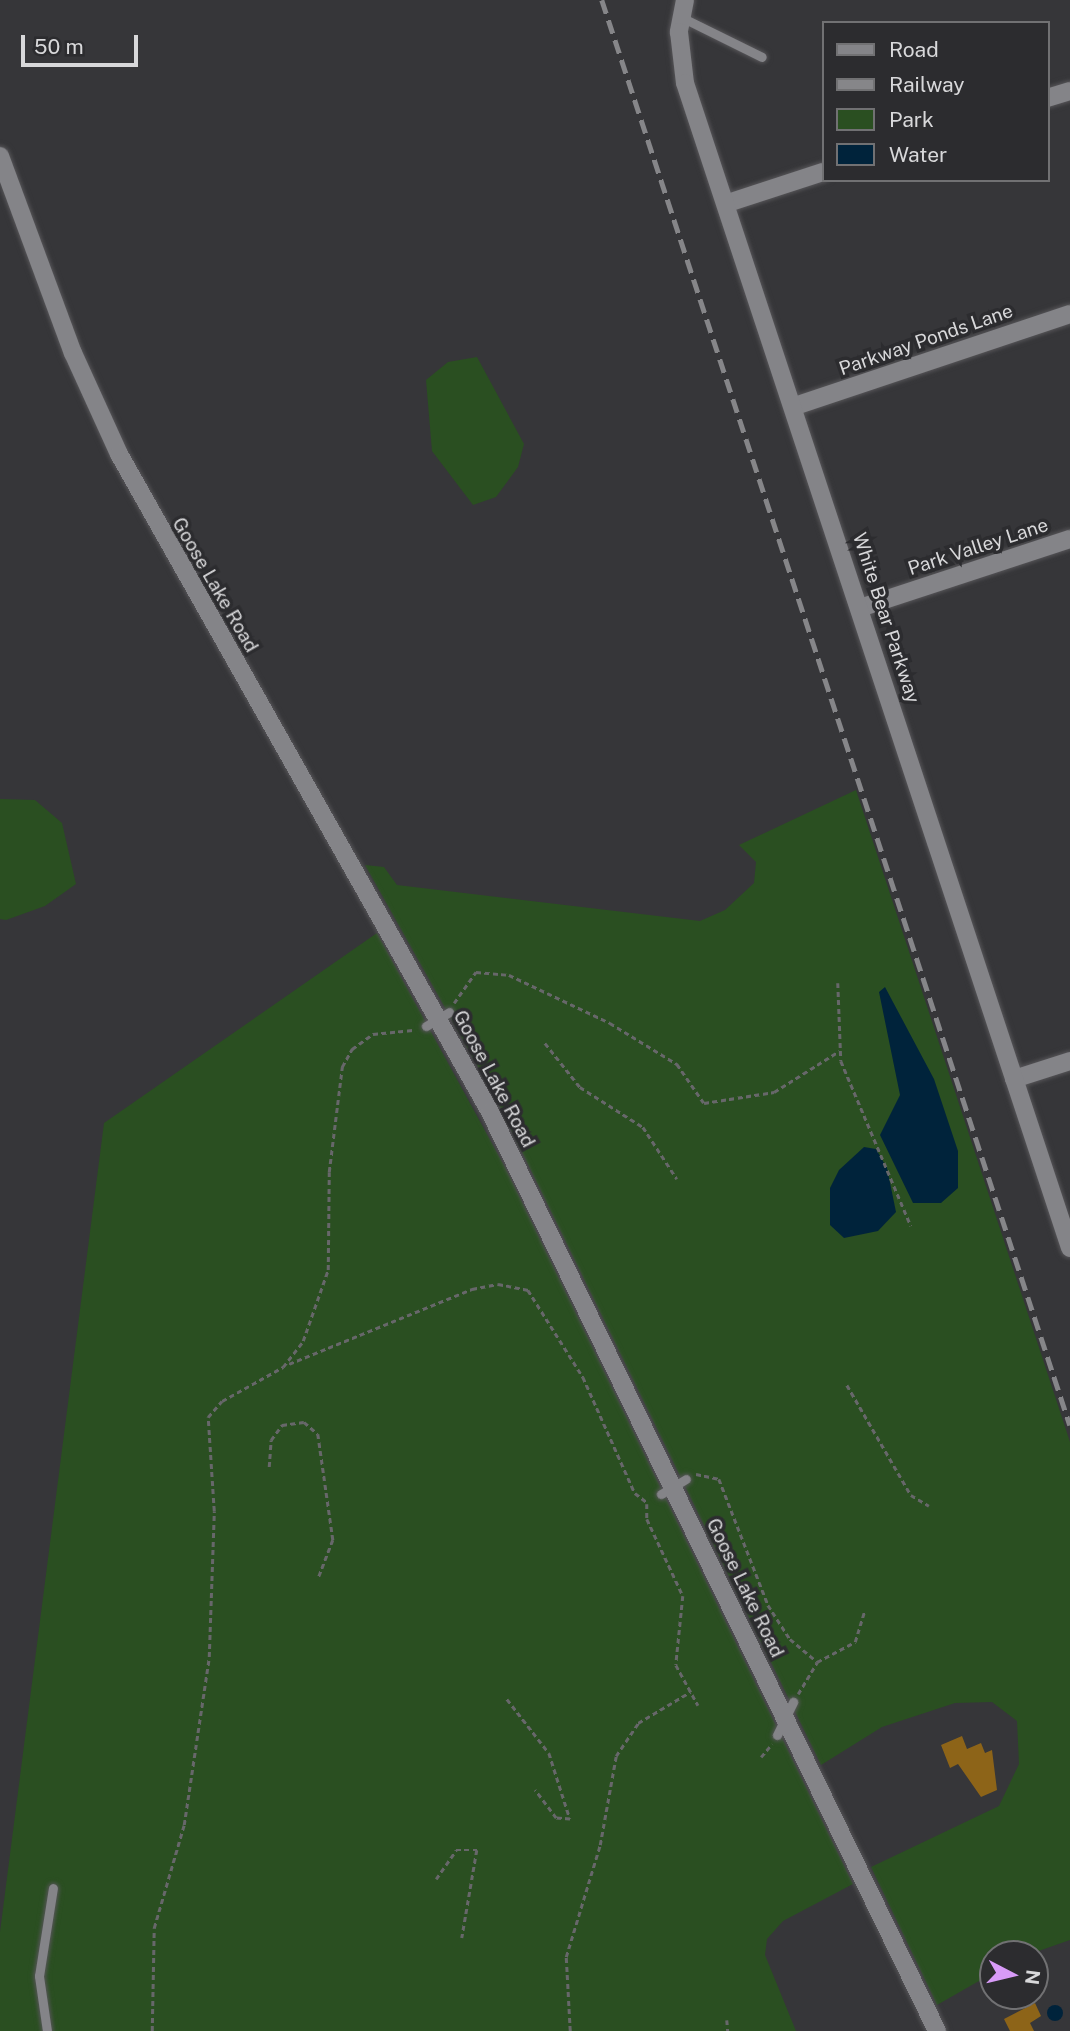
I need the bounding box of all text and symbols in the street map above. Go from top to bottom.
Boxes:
scale bar [24,21,142,65]
legend [822,21,1049,182]
text: 50 m [34,34,84,59]
text: Road [889,37,939,62]
text: Railway [889,72,965,97]
text: Park [889,107,934,132]
text: Water [889,142,947,167]
street label: Parkway Ponds Lane [836,300,1016,380]
street label: Goose Lake Road [167,513,263,657]
street label: Park Valley Lane [905,513,1051,581]
street label: White Bear Parkway [848,530,924,706]
street label: Goose Lake Road [448,1006,540,1152]
street label: Goose Lake Road [701,1515,789,1661]
north arrow [979,1940,1049,2010]
text: N [1021,1969,1045,1986]

